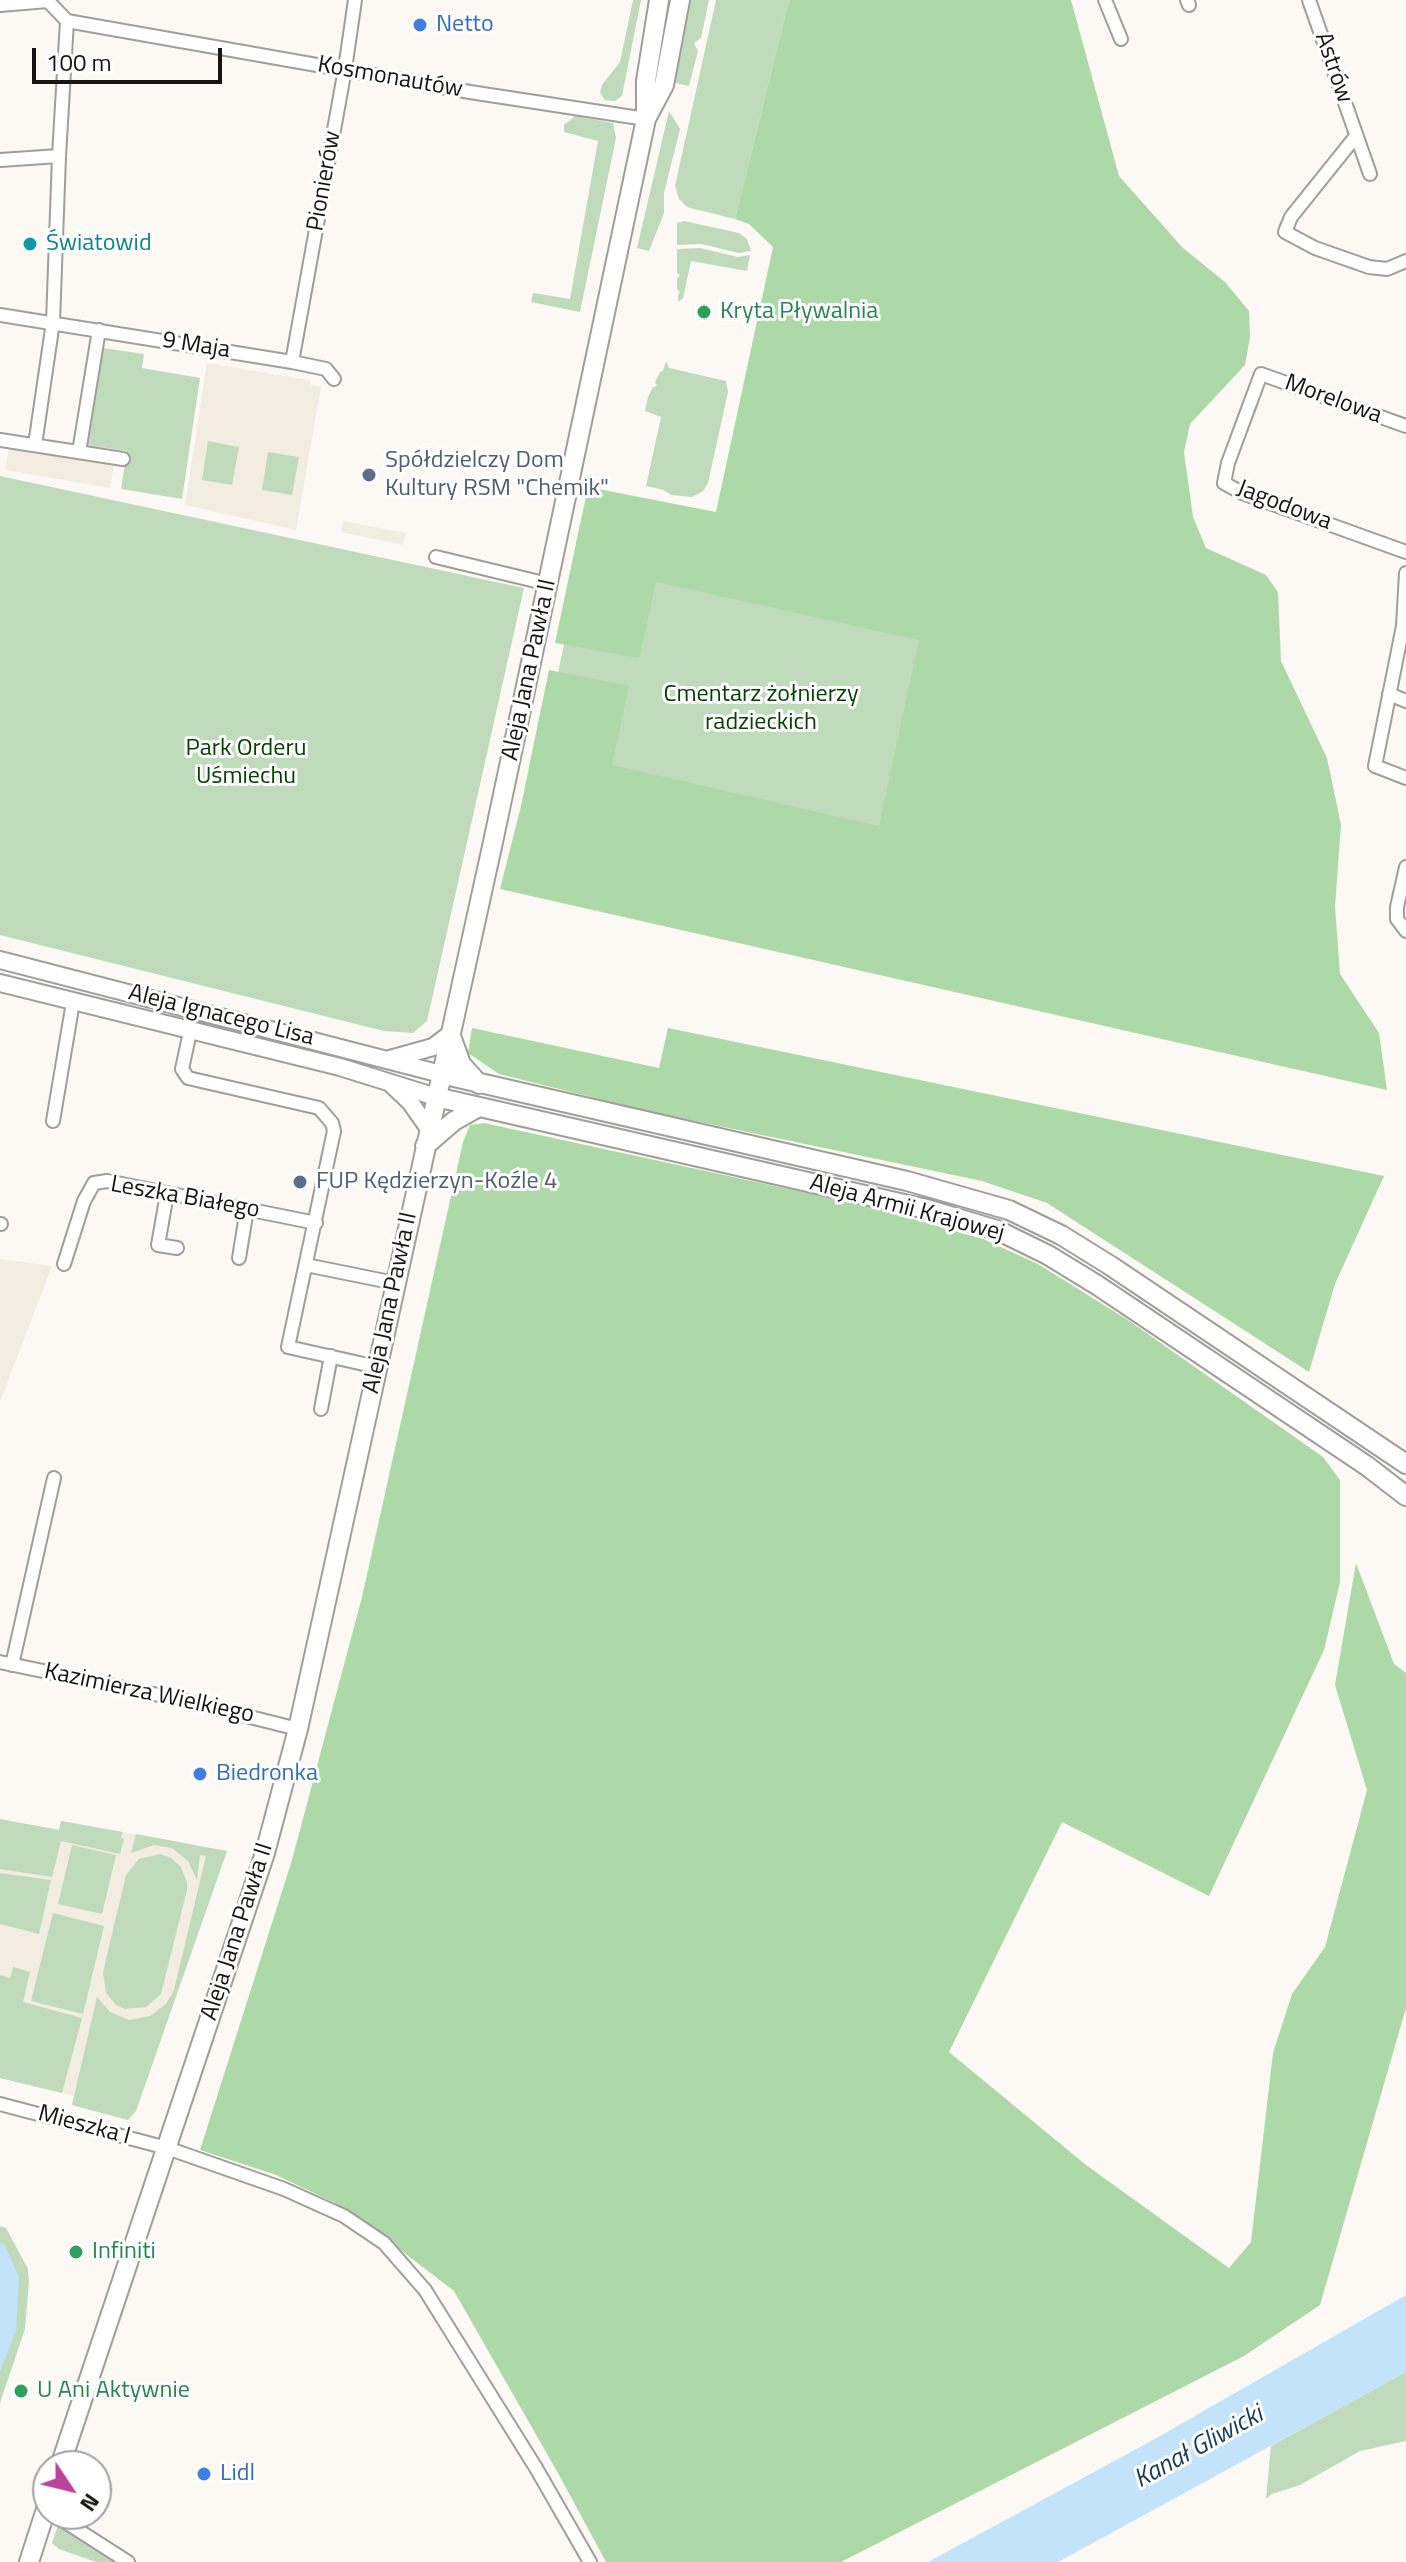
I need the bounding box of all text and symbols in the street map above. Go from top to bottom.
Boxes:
place label: Netto [436,11,494,39]
marker: Netto [411,16,429,34]
street label: Astrów [1308,29,1358,107]
scale bar [36,32,226,82]
text: 100 m [46,44,112,80]
street label: Kosmonautów [315,51,465,105]
street label: Pionierów [302,129,348,233]
place label: Światowid [46,230,152,258]
marker: Światowid [21,235,39,253]
place label: Kryta Pływalnia [720,298,878,326]
marker: Kryta Pływalnia [695,303,713,321]
street label: 9 Maja [160,326,232,366]
street label: Morelowa [1281,369,1385,431]
place label: Spółdzielczy Dom Kultury RSM "Chemik" [385,447,609,503]
marker: Spółdzielczy Dom Kultury RSM "Chemik" [360,466,378,484]
street label: Jagodowa [1232,475,1336,537]
street label: Aleja Jana Pawła II [497,577,563,763]
park label: Cmentarz żołnierzy radzieckich [664,681,858,737]
park label: Park Orderu Uśmiechu [186,735,306,791]
street label: Aleja Ignacego Lisa [125,979,317,1053]
place label: FUP Kędzierzyn-Koźle 4 [316,1168,557,1196]
street label: Aleja Armii Krajowej [807,1169,1007,1249]
street label: Leszka Białego [108,1171,262,1225]
marker: FUP Kędzierzyn-Koźle 4 [291,1173,309,1191]
street label: Aleja Jana Pawła II [358,1210,424,1396]
street label: Kazimierza Wielkiego [41,1658,257,1730]
place label: Biedronka [216,1760,318,1788]
marker: Biedronka [191,1765,209,1783]
street label: Aleja Jana Pawła II [196,1840,280,2024]
street label: Mieszka I [35,2100,133,2152]
place label: Infiniti [92,2238,156,2266]
marker: Infiniti [67,2243,85,2261]
place label: U Ani Aktywnie [37,2377,190,2405]
marker: U Ani Aktywnie [12,2382,30,2400]
water label: Kanał Gliwicki [1129,2400,1269,2496]
north arrow [32,2450,112,2530]
place label: Lidl [220,2460,255,2488]
marker: Lidl [195,2465,213,2483]
text: N [72,2487,108,2519]

